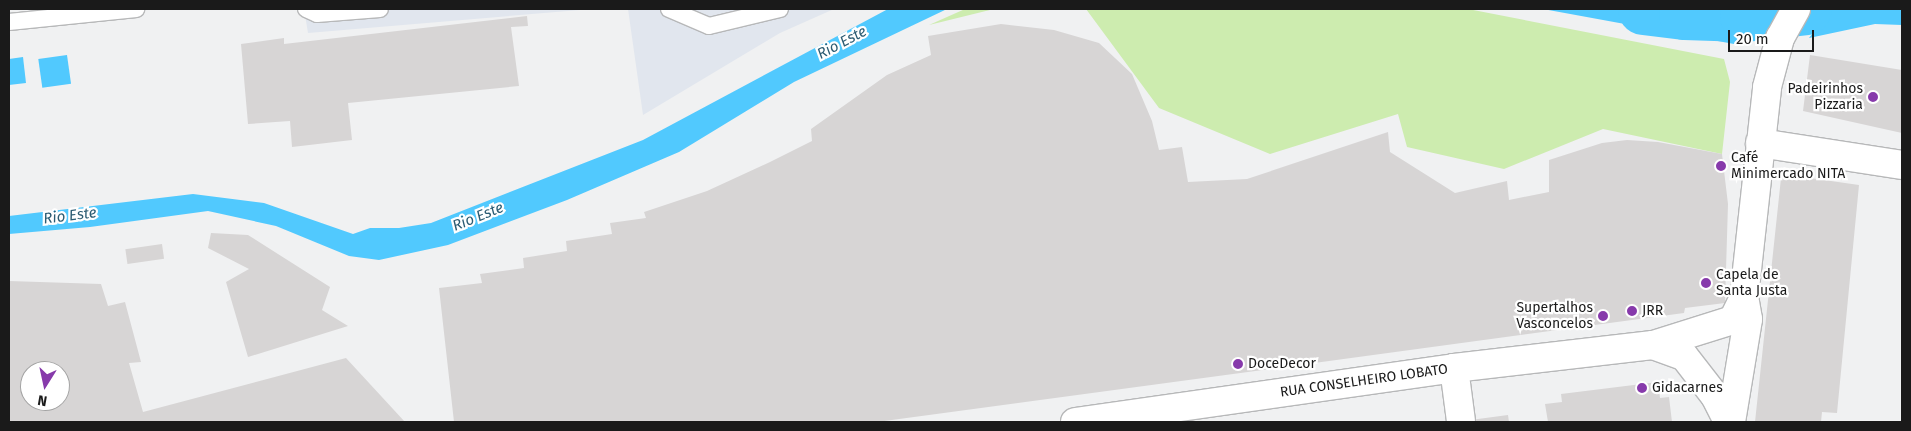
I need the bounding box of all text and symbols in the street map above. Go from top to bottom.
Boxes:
scale bar [1731,20,1817,52]
water label: Rio Este [814,23,870,63]
text: 20 m [1736,30,1769,48]
place label: Padeirinhos Pizzaria [1788,81,1863,114]
marker: Padeirinhos Pizzaria [1867,91,1879,103]
place label: Café Minimercado NITA [1731,150,1845,182]
marker: Café Minimercado NITA [1715,160,1727,172]
water label: Rio Este [450,199,506,235]
water label: Rio Este [42,204,98,228]
place label: Capela de Santa Justa [1716,267,1787,300]
marker: Capela de Santa Justa [1700,277,1712,289]
place label: Supertalhos Vasconcelos [1516,300,1593,332]
place label: JRR [1642,303,1663,319]
marker: JRR [1626,305,1638,317]
marker: Supertalhos Vasconcelos [1597,310,1609,322]
place label: DoceDecor [1248,356,1316,372]
marker: DoceDecor [1232,358,1244,370]
north arrow [20,361,70,411]
street label: RUA CONSELHEIRO LOBATO [1279,361,1449,401]
place label: Gidacarnes [1652,380,1723,396]
marker: Gidacarnes [1636,382,1648,394]
text: N [36,391,49,409]

